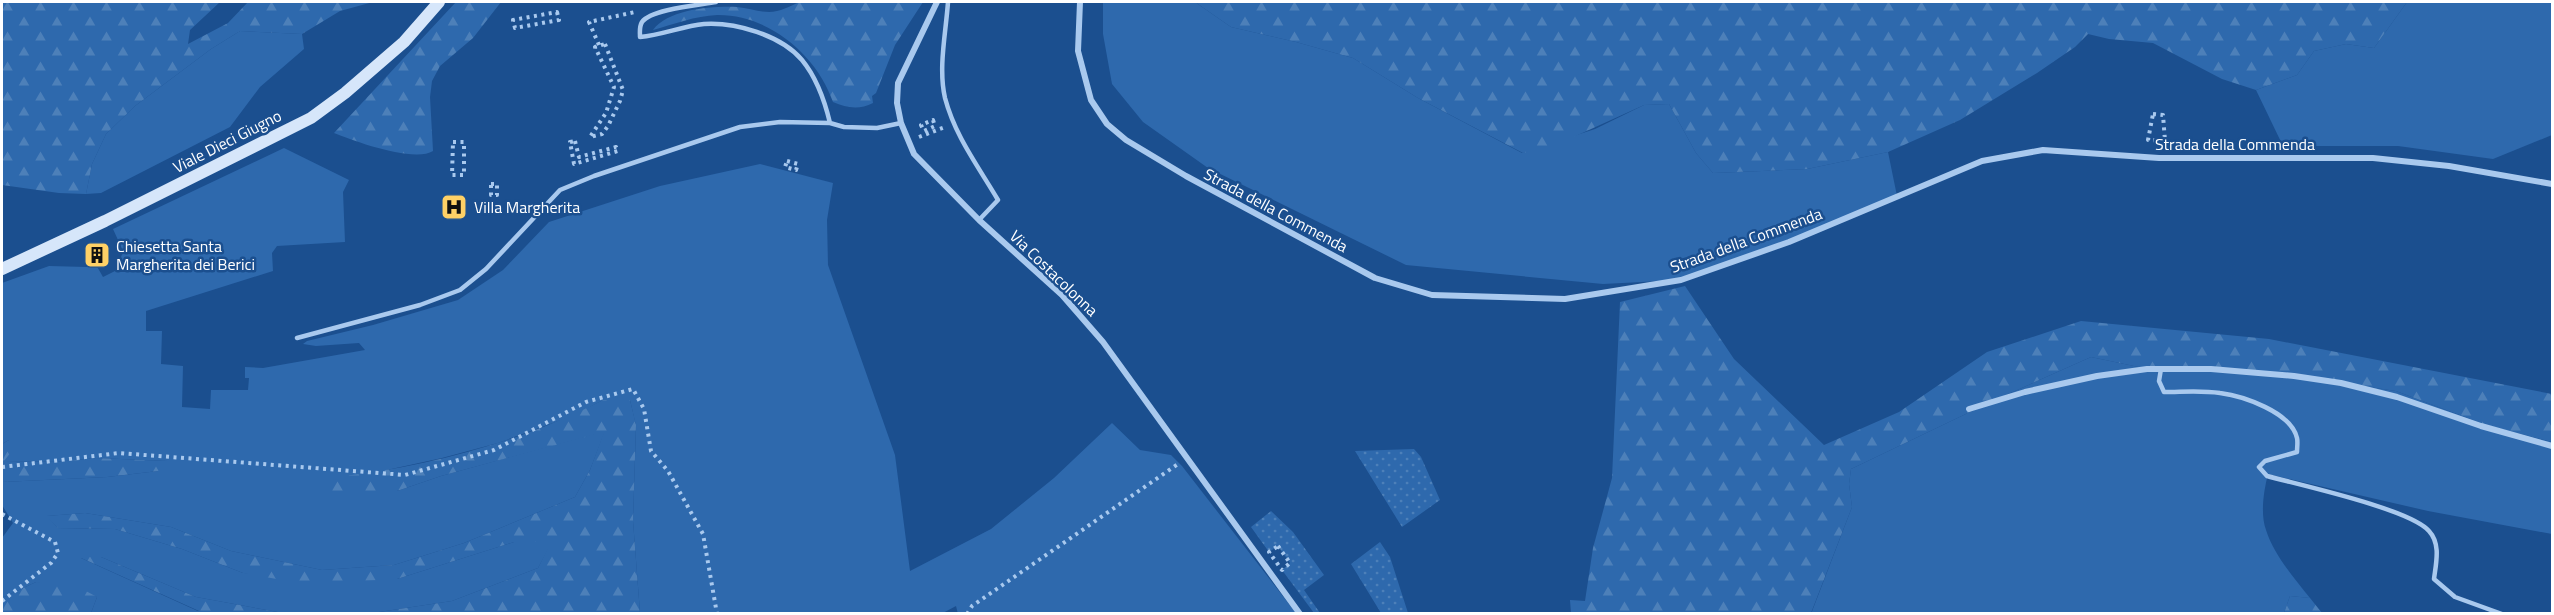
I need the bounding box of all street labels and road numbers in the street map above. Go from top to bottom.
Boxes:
street label: Viale Dieci Giugno [168,103,286,179]
street label: Strada della Commenda [2155,132,2315,156]
street label: Strada della Commenda [1200,162,1352,258]
street label: Strada della Commenda [1667,201,1825,279]
street label: Via Costacolonna [1004,224,1104,322]

